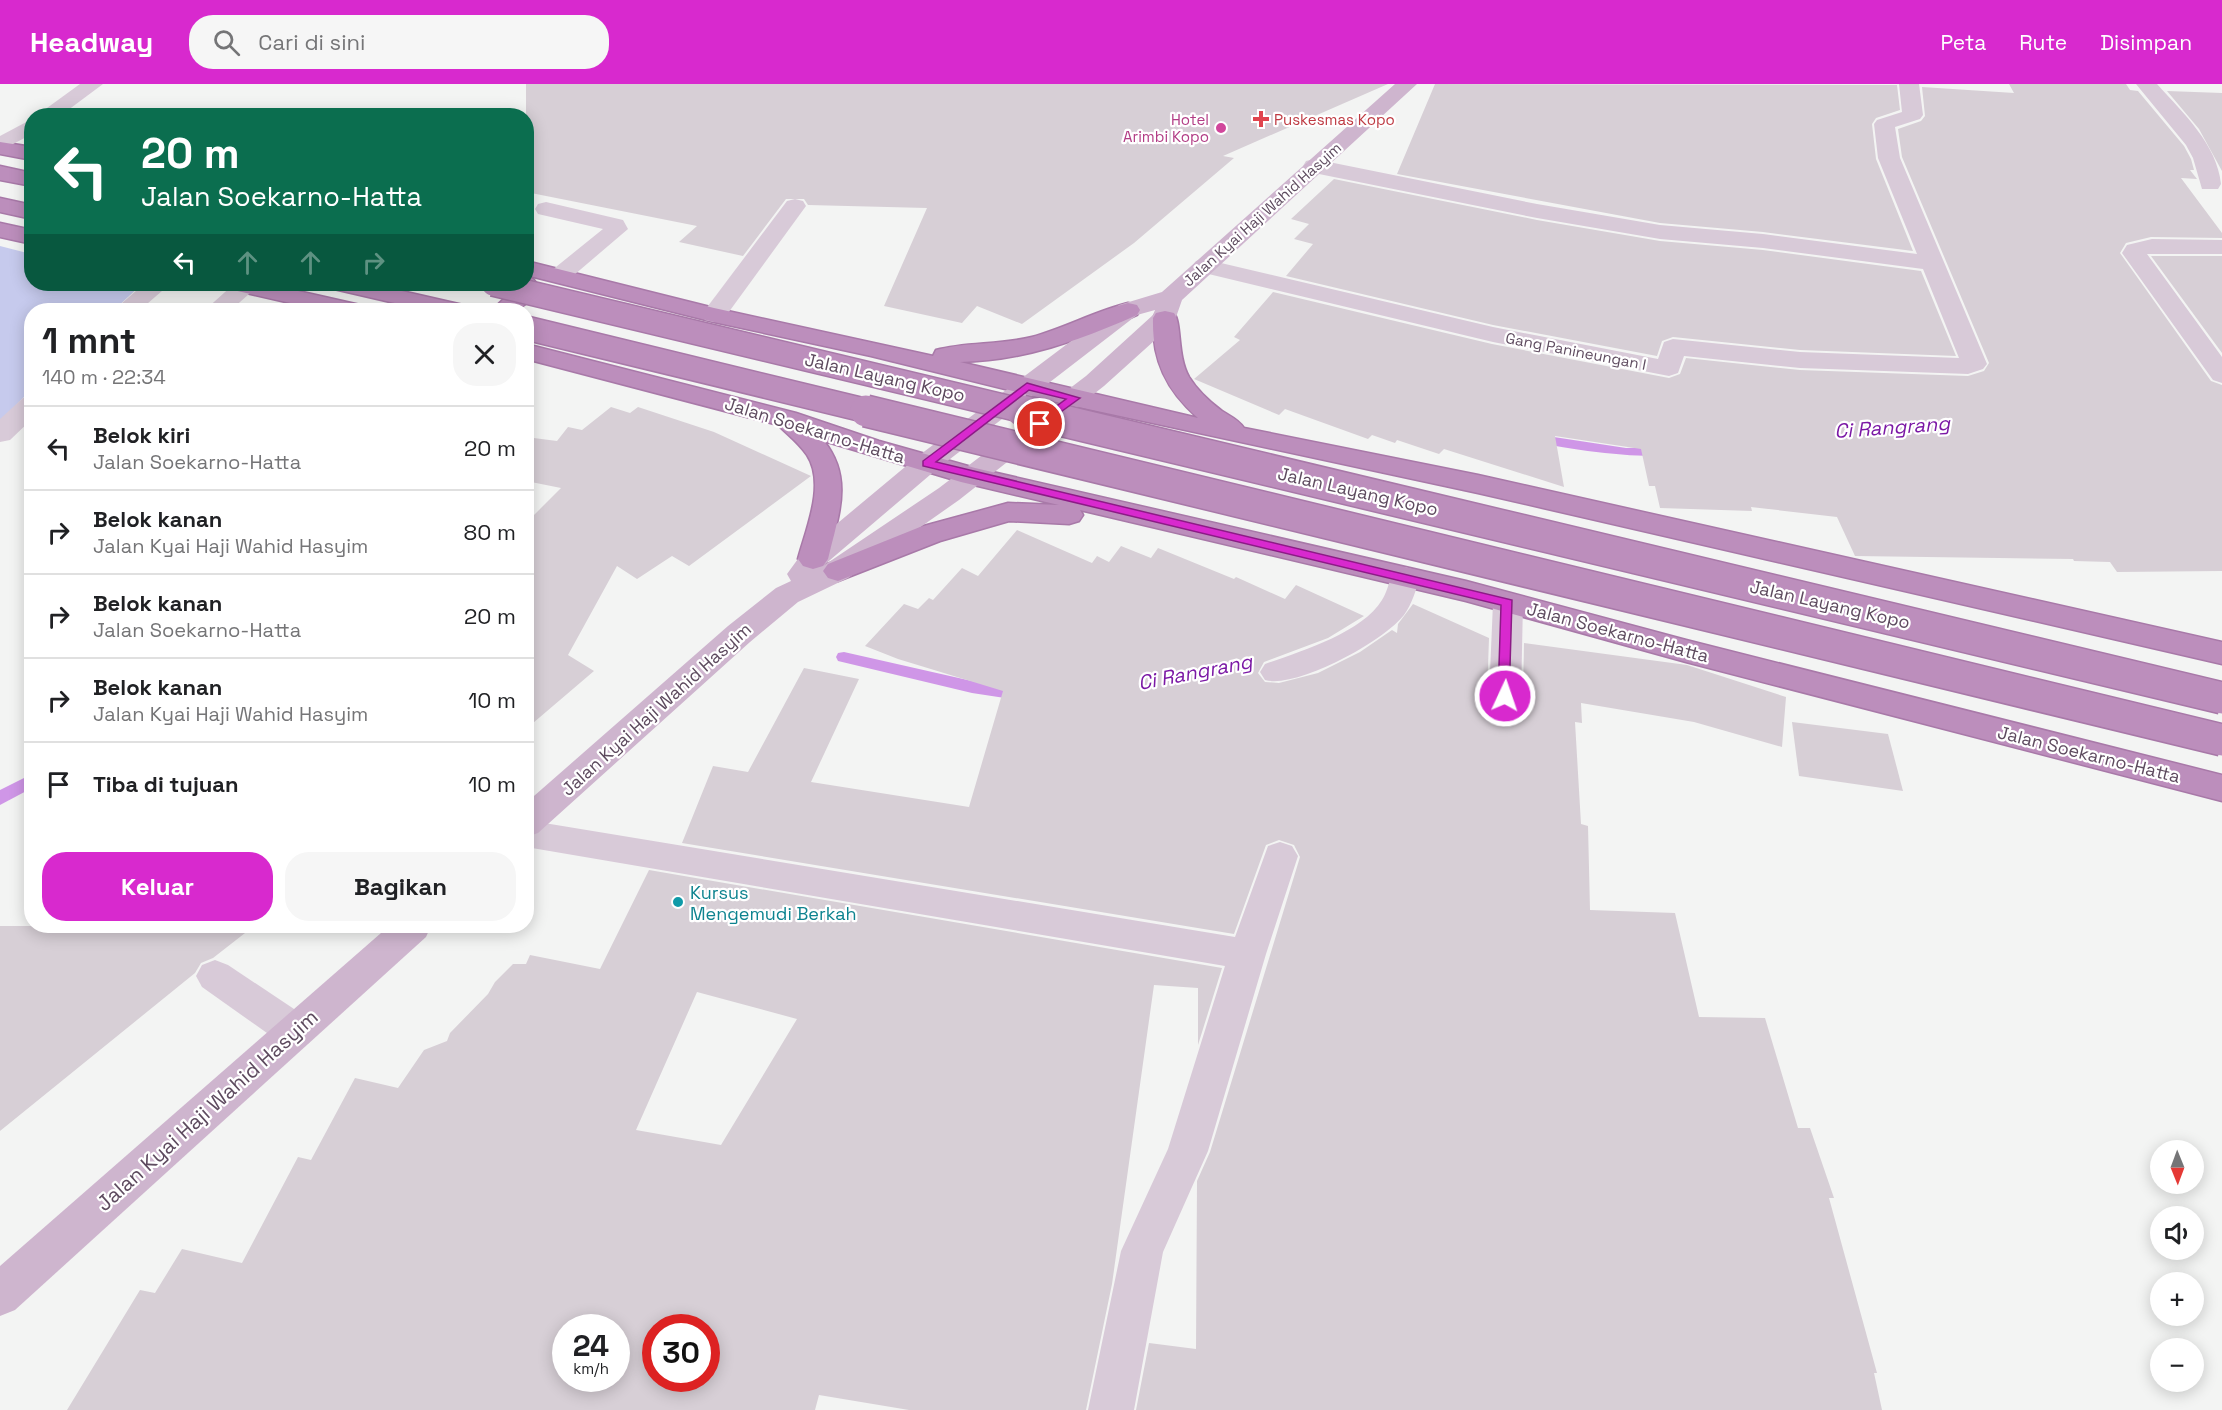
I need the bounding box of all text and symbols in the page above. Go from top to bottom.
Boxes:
search box [189,15,609,69]
text: Headway [30,24,153,60]
icon: search [210,26,243,59]
text: Cari di sini [258,28,365,56]
text: Peta [1940,29,1986,56]
text: Rute [2019,29,2067,56]
text: Disimpan [2100,29,2192,56]
place label: Hotel Arimbi Kopo [1123,110,1209,146]
marker: Puskesmas Kopo [1252,110,1270,128]
place label: Puskesmas Kopo [1274,110,1395,129]
marker: Hotel Arimbi Kopo [1214,121,1228,135]
text: 20 m [141,127,240,180]
icon: left [42,132,120,210]
street label: Jalan Kyai Haji Wahid Hasyim [1179,138,1345,290]
text: Jalan Soekarno-Hatta [141,179,422,214]
icon: left [168,246,201,279]
icon: ahead [231,246,264,279]
icon: ahead [294,246,327,279]
icon: right [357,246,390,279]
text: 1 mnt [42,318,136,364]
button: close [453,323,516,386]
street label: Gang Panineungan I [1504,328,1648,374]
street label: Jalan Layang Kopo [803,347,967,407]
text: 140 m · 22:34 [42,364,166,390]
street label: Jalan Soekarno-Hatta [722,392,908,468]
pin [1014,398,1065,449]
icon: arrive [1023,407,1056,440]
water label: Ci Rangrang [1833,410,1952,444]
text: Belok kiri [93,421,190,449]
icon: left [42,432,75,465]
text: 20 m [464,434,516,462]
text: Jalan Soekarno-Hatta [93,449,301,475]
street label: Jalan Layang Kopo [1276,461,1440,521]
text: Belok kanan [93,505,222,533]
icon: right [42,516,75,549]
text: 80 m [464,518,516,546]
text: Jalan Kyai Haji Wahid Hasyim [93,533,368,559]
street label: Jalan Layang Kopo [1748,574,1912,634]
text: Belok kanan [93,589,222,617]
street label: Jalan Soekarno-Hatta [1525,597,1711,667]
icon: right [42,600,75,633]
text: 20 m [464,602,516,630]
text: Jalan Soekarno-Hatta [93,617,301,643]
street label: Jalan Kyai Haji Wahid Hasyim [556,618,756,800]
water label: Ci Rangrang [1136,648,1256,696]
position arrow [1473,664,1537,728]
text: Belok kanan [93,673,222,701]
icon: right [42,684,75,717]
text: 10 m [468,686,516,714]
text: Jalan Kyai Haji Wahid Hasyim [93,701,368,727]
street label: Jalan Soekarno-Hatta [1995,720,2183,788]
icon: arrive [42,768,75,801]
text: Tiba di tujuan [93,770,239,798]
text: 10 m [468,770,516,798]
button: Keluar [42,852,273,921]
button: Bagikan [285,852,516,921]
place label: Kursus Mengemudi Berkah [690,881,857,925]
marker: Kursus Mengemudi Berkah [671,895,685,909]
street label: Jalan Kyai Haji Wahid Hasyim [91,1003,323,1217]
north arrow [2150,1140,2204,1194]
map controls [2150,1140,2204,1392]
button: sound [2150,1206,2204,1260]
button: + [2150,1272,2204,1326]
speed limit sign: 30 [642,1314,720,1392]
text: 24 [573,1326,609,1365]
button: − [2150,1338,2204,1392]
text: km/h [573,1359,609,1378]

